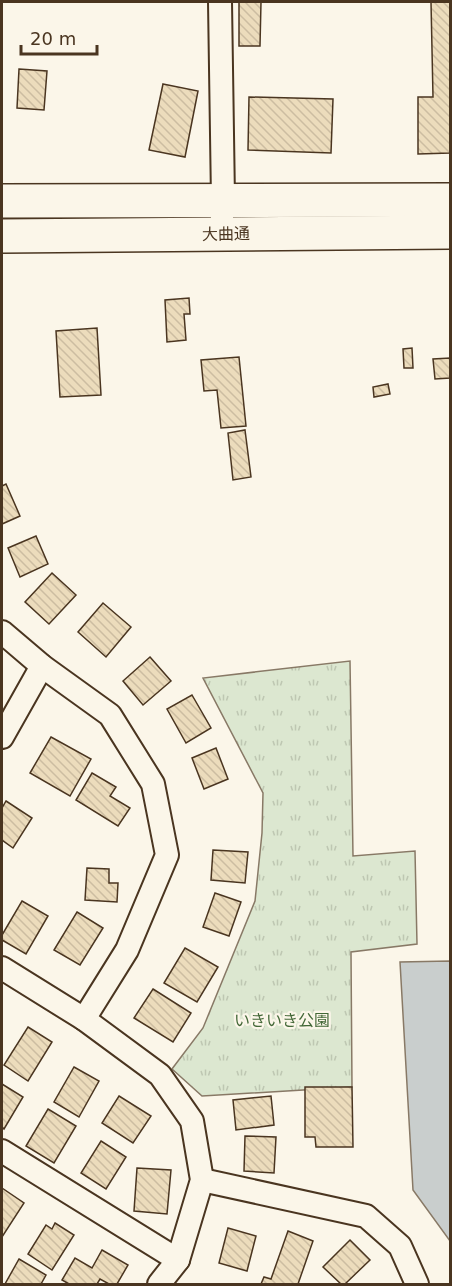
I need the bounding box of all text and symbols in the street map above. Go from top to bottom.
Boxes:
scale bar [21,18,98,56]
text: 20 m [30,28,76,49]
street label: 大曲通 [202,224,250,244]
park label: いきいき公園 [234,1011,330,1030]

